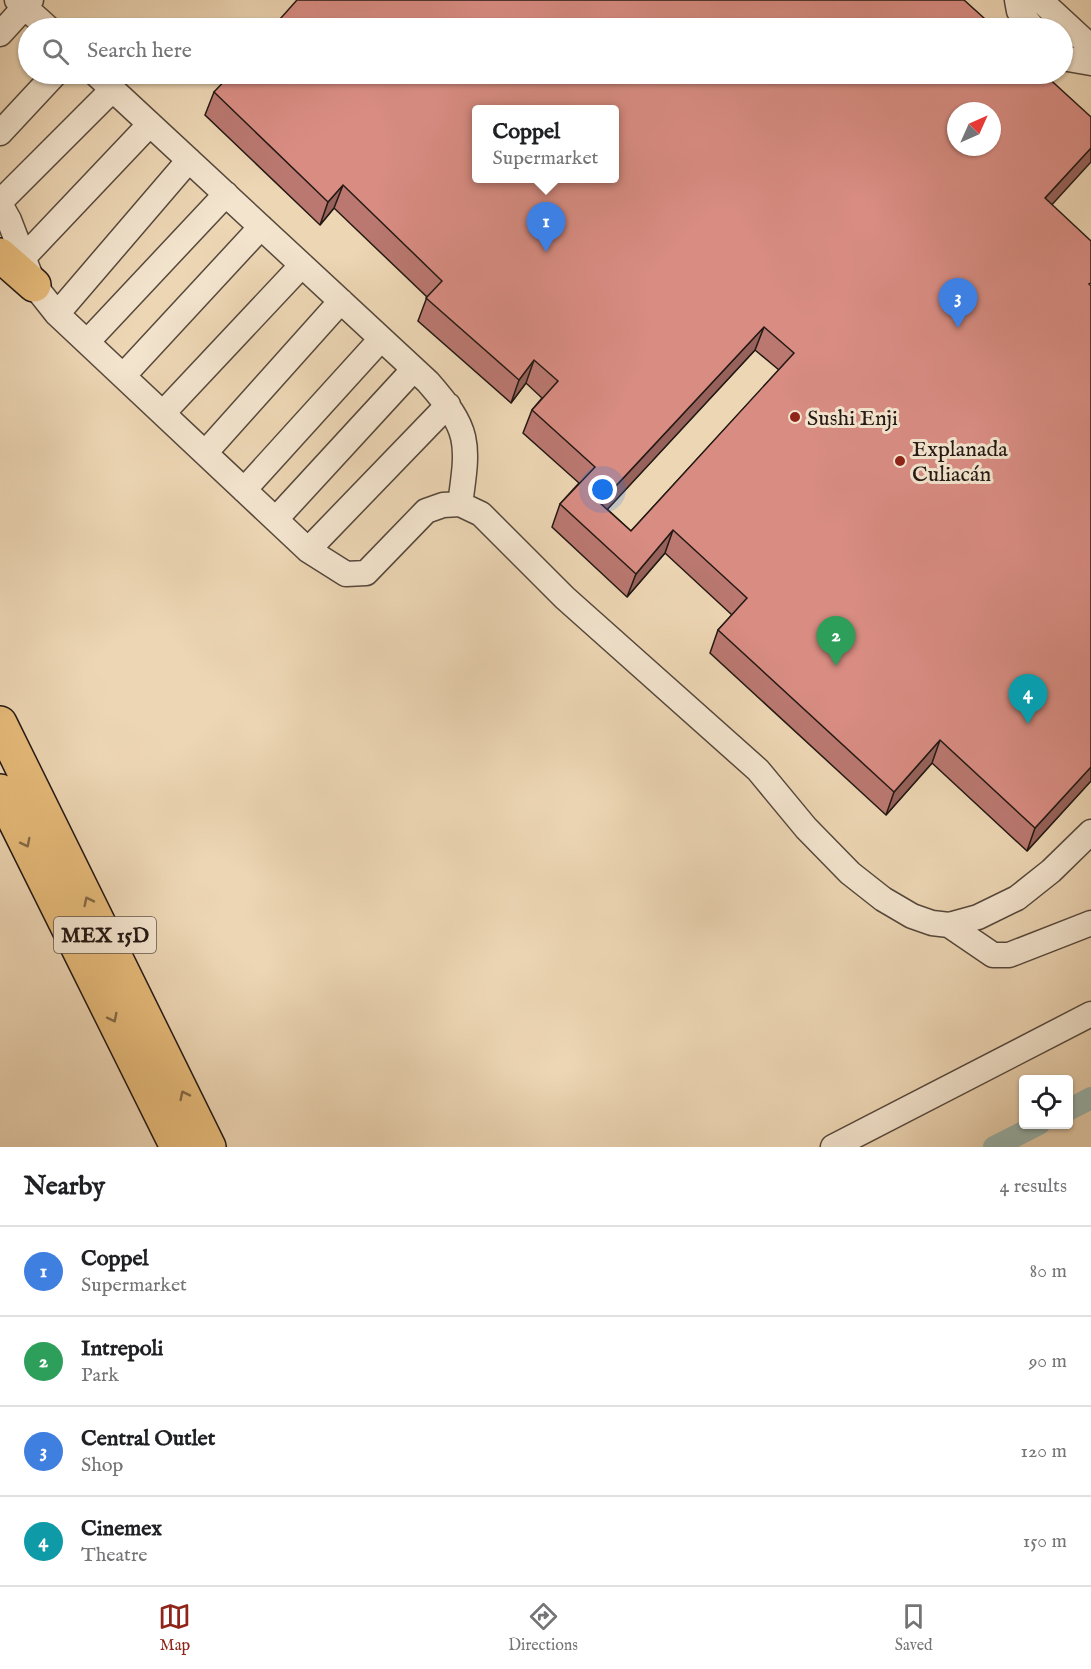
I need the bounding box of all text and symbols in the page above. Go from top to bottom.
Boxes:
search box [18,18,1073,84]
icon: search [39,35,72,68]
text: Search here [87,37,192,65]
north arrow [947,102,1001,156]
popup [472,105,619,183]
text: Coppel [493,118,560,146]
text: Supermarket [493,146,598,171]
pin: 1 [526,202,566,252]
pin: 3 [938,278,978,328]
place label: Sushi Enji [807,405,898,433]
marker: Sushi Enji [788,410,802,424]
place label: Explanada Culiacán [912,436,1008,489]
marker: Explanada Culiacán [893,454,907,468]
your location [588,475,617,504]
pin: 2 [816,616,856,666]
pin: 4 [1008,674,1048,724]
one-way arrow [19,837,30,848]
one-way arrow [84,896,95,907]
road number: MEX 15D [54,917,156,953]
one-way arrow [106,1012,117,1022]
map controls [1019,1075,1073,1129]
button: locate [1019,1075,1073,1129]
one-way arrow [179,1090,191,1101]
text: Nearby [24,1170,105,1203]
text: 4 results [1000,1174,1067,1199]
text: Coppel [81,1245,149,1273]
text: 1 [40,1259,47,1284]
text: 80 m [1030,1259,1067,1284]
text: Supermarket [81,1273,187,1298]
text: Intrepoli [81,1335,163,1363]
text: 2 [39,1349,48,1374]
text: 90 m [1029,1349,1067,1374]
text: Park [81,1363,119,1388]
text: Central Outlet [81,1425,215,1453]
text: 3 [40,1439,47,1464]
text: 120 m [1021,1439,1067,1464]
text: Shop [81,1453,123,1478]
text: Cinemex [81,1515,162,1543]
text: 4 [39,1529,48,1554]
text: 150 m [1023,1529,1067,1554]
text: Theatre [81,1543,147,1568]
tab: Map [158,1600,191,1656]
tab: Directions [508,1600,578,1656]
tab: Saved [895,1600,933,1656]

